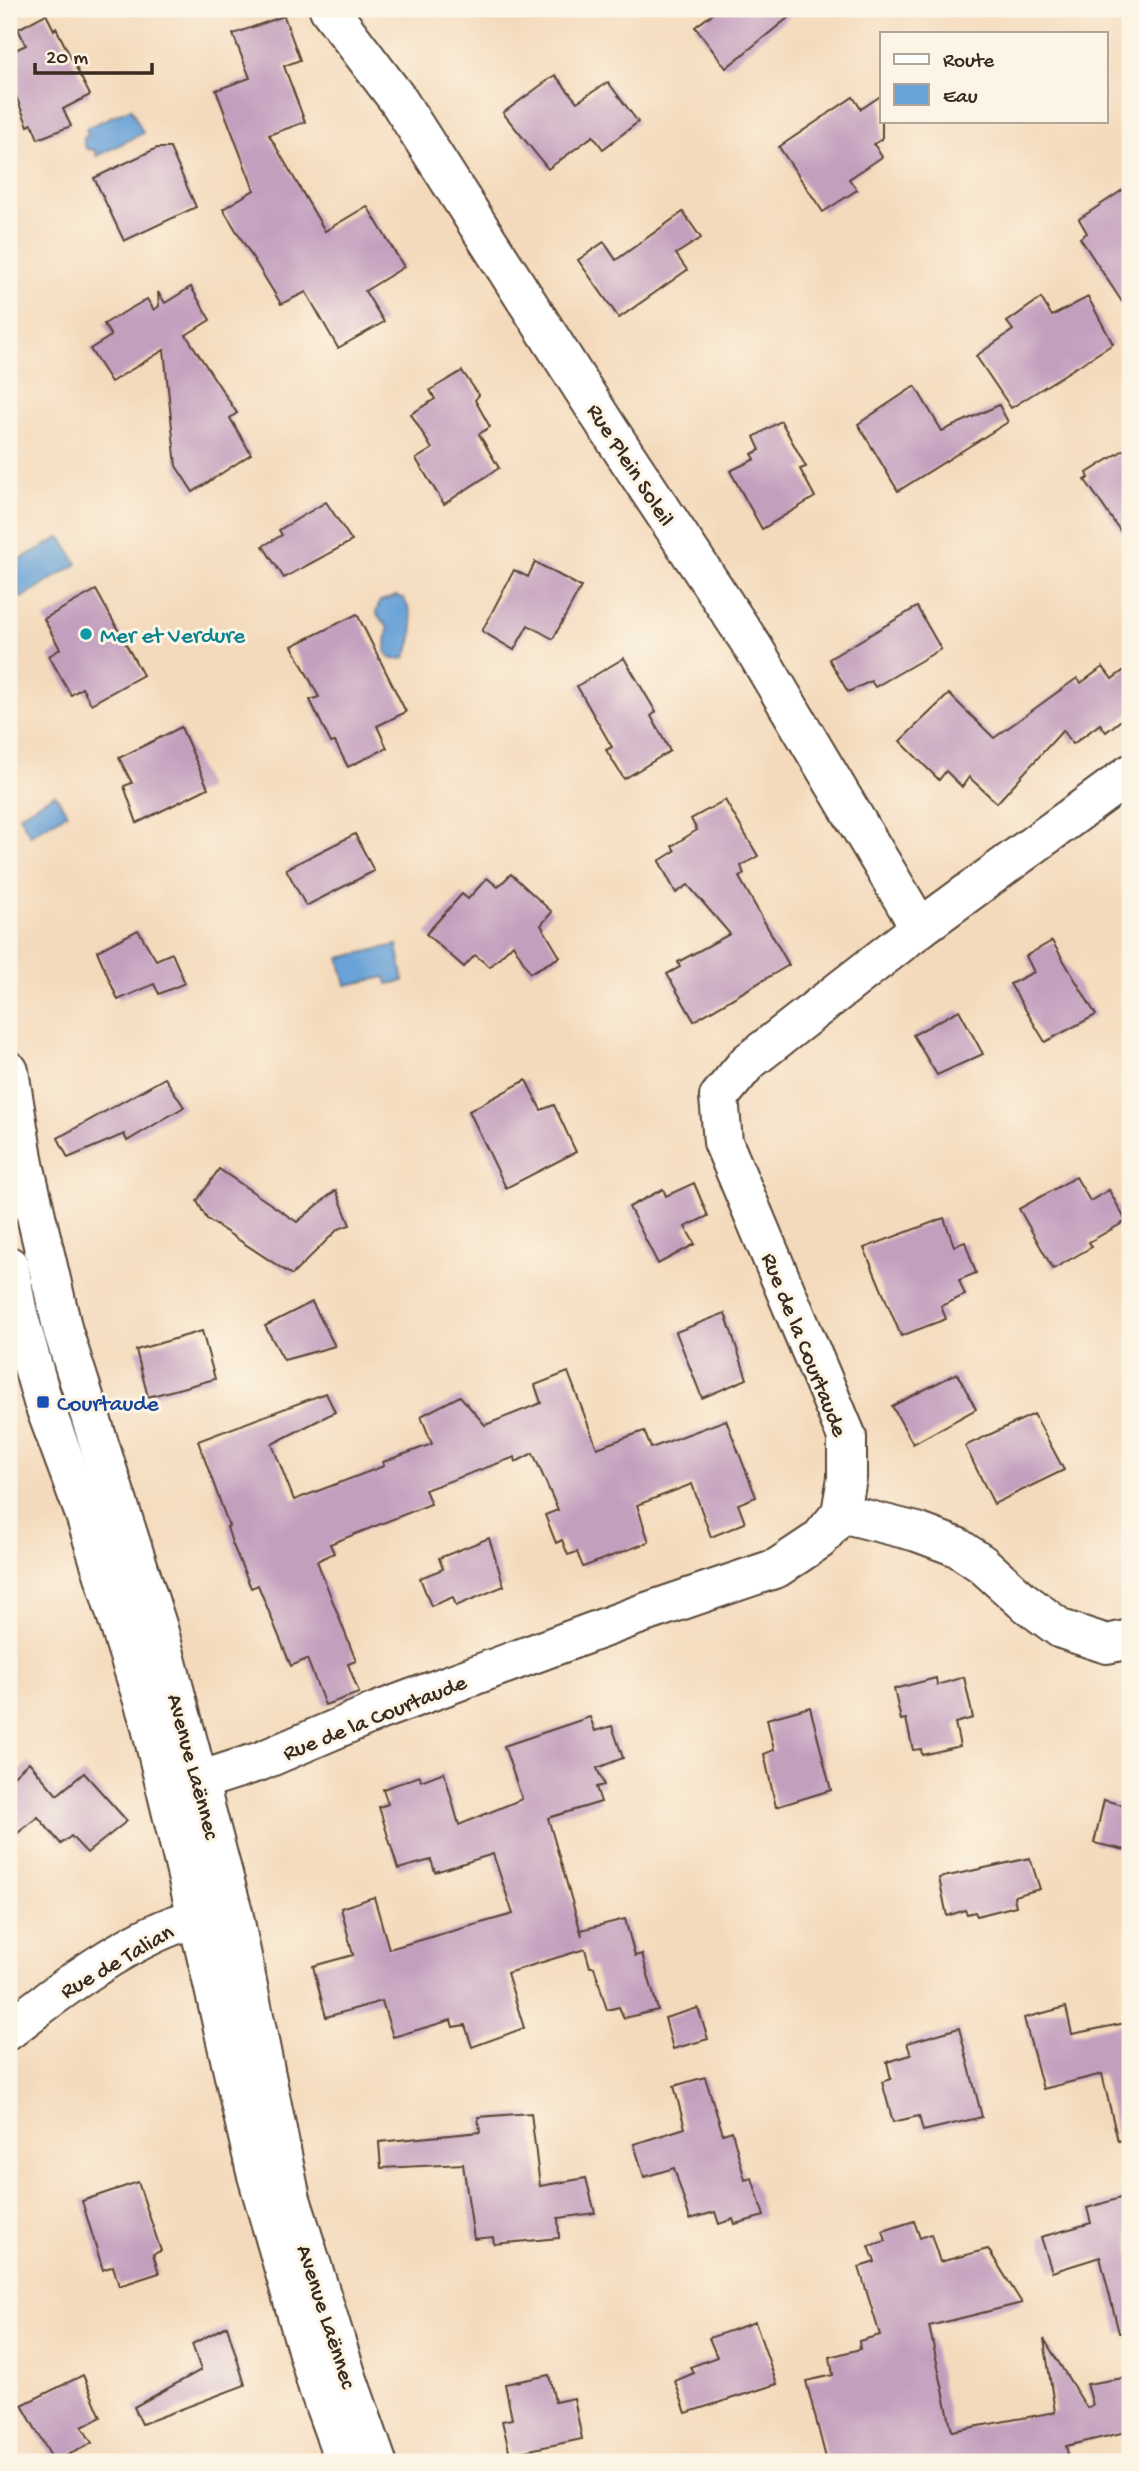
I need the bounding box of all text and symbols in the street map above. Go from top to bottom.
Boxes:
scale bar [35,32,152,76]
legend [880,32,1108,122]
text: 20 m [46,47,88,72]
text: Route [943,50,995,75]
text: Eau [943,86,978,111]
street label: Rue Plein Soleil [579,400,679,532]
place label: Mer et Verdure [100,624,246,651]
marker: Mer et Verdure [78,626,94,642]
street label: Rue de la Courtaude [754,1249,852,1442]
place label: Courtaude [57,1392,160,1419]
marker: Courtaude [35,1394,51,1410]
street label: Rue de la Courtaude [279,1670,472,1768]
street label: Avenue Laënnec [159,1691,224,1844]
street label: Rue de Talian [56,1920,179,2006]
street label: Avenue Laënnec [289,2242,361,2393]

